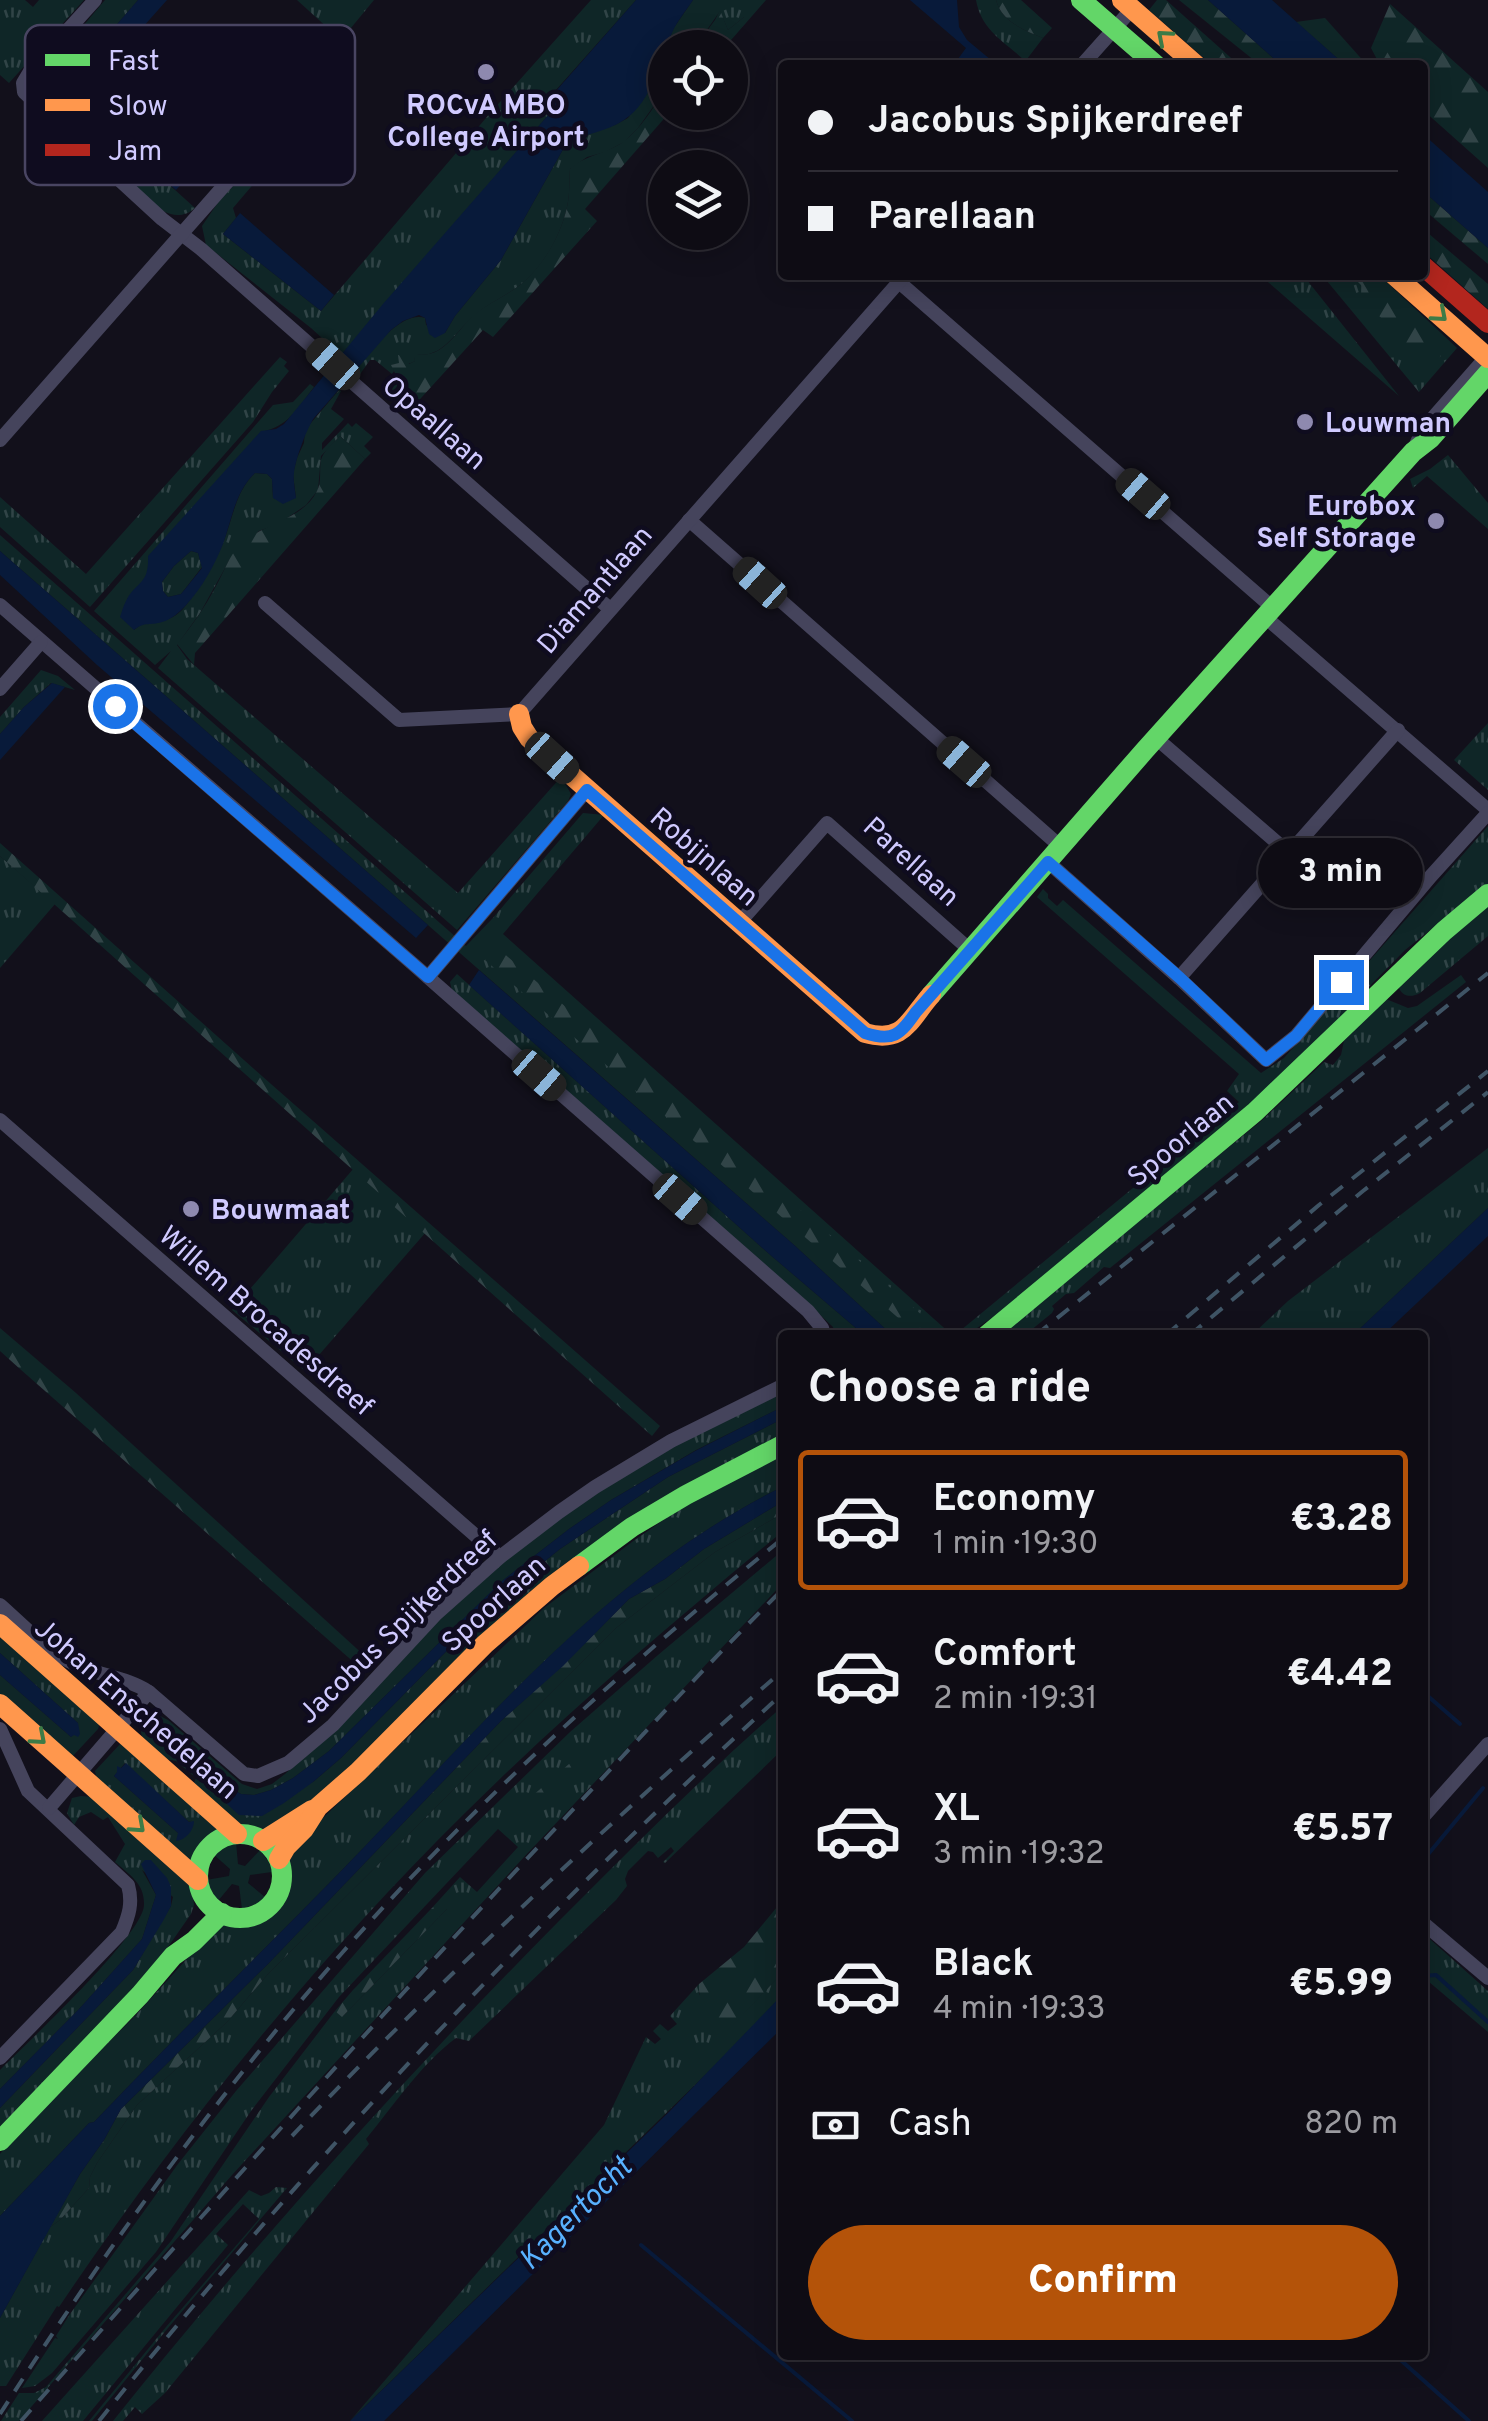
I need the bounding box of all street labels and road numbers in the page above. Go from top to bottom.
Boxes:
street label: Opaallaan [373,369,493,479]
street label: Diamantlaan [531,519,662,663]
street label: Robijnlaan [641,801,765,916]
street label: Parellaan [854,810,966,916]
street label: Spoorlaan [1121,1086,1243,1196]
street label: Willem Brocadesdreef [150,1219,380,1425]
street label: Jacobus Spijkerdreef [292,1523,507,1733]
street label: Spoorlaan [435,1549,555,1662]
street label: Johan Enschedelaan [25,1612,245,1809]

